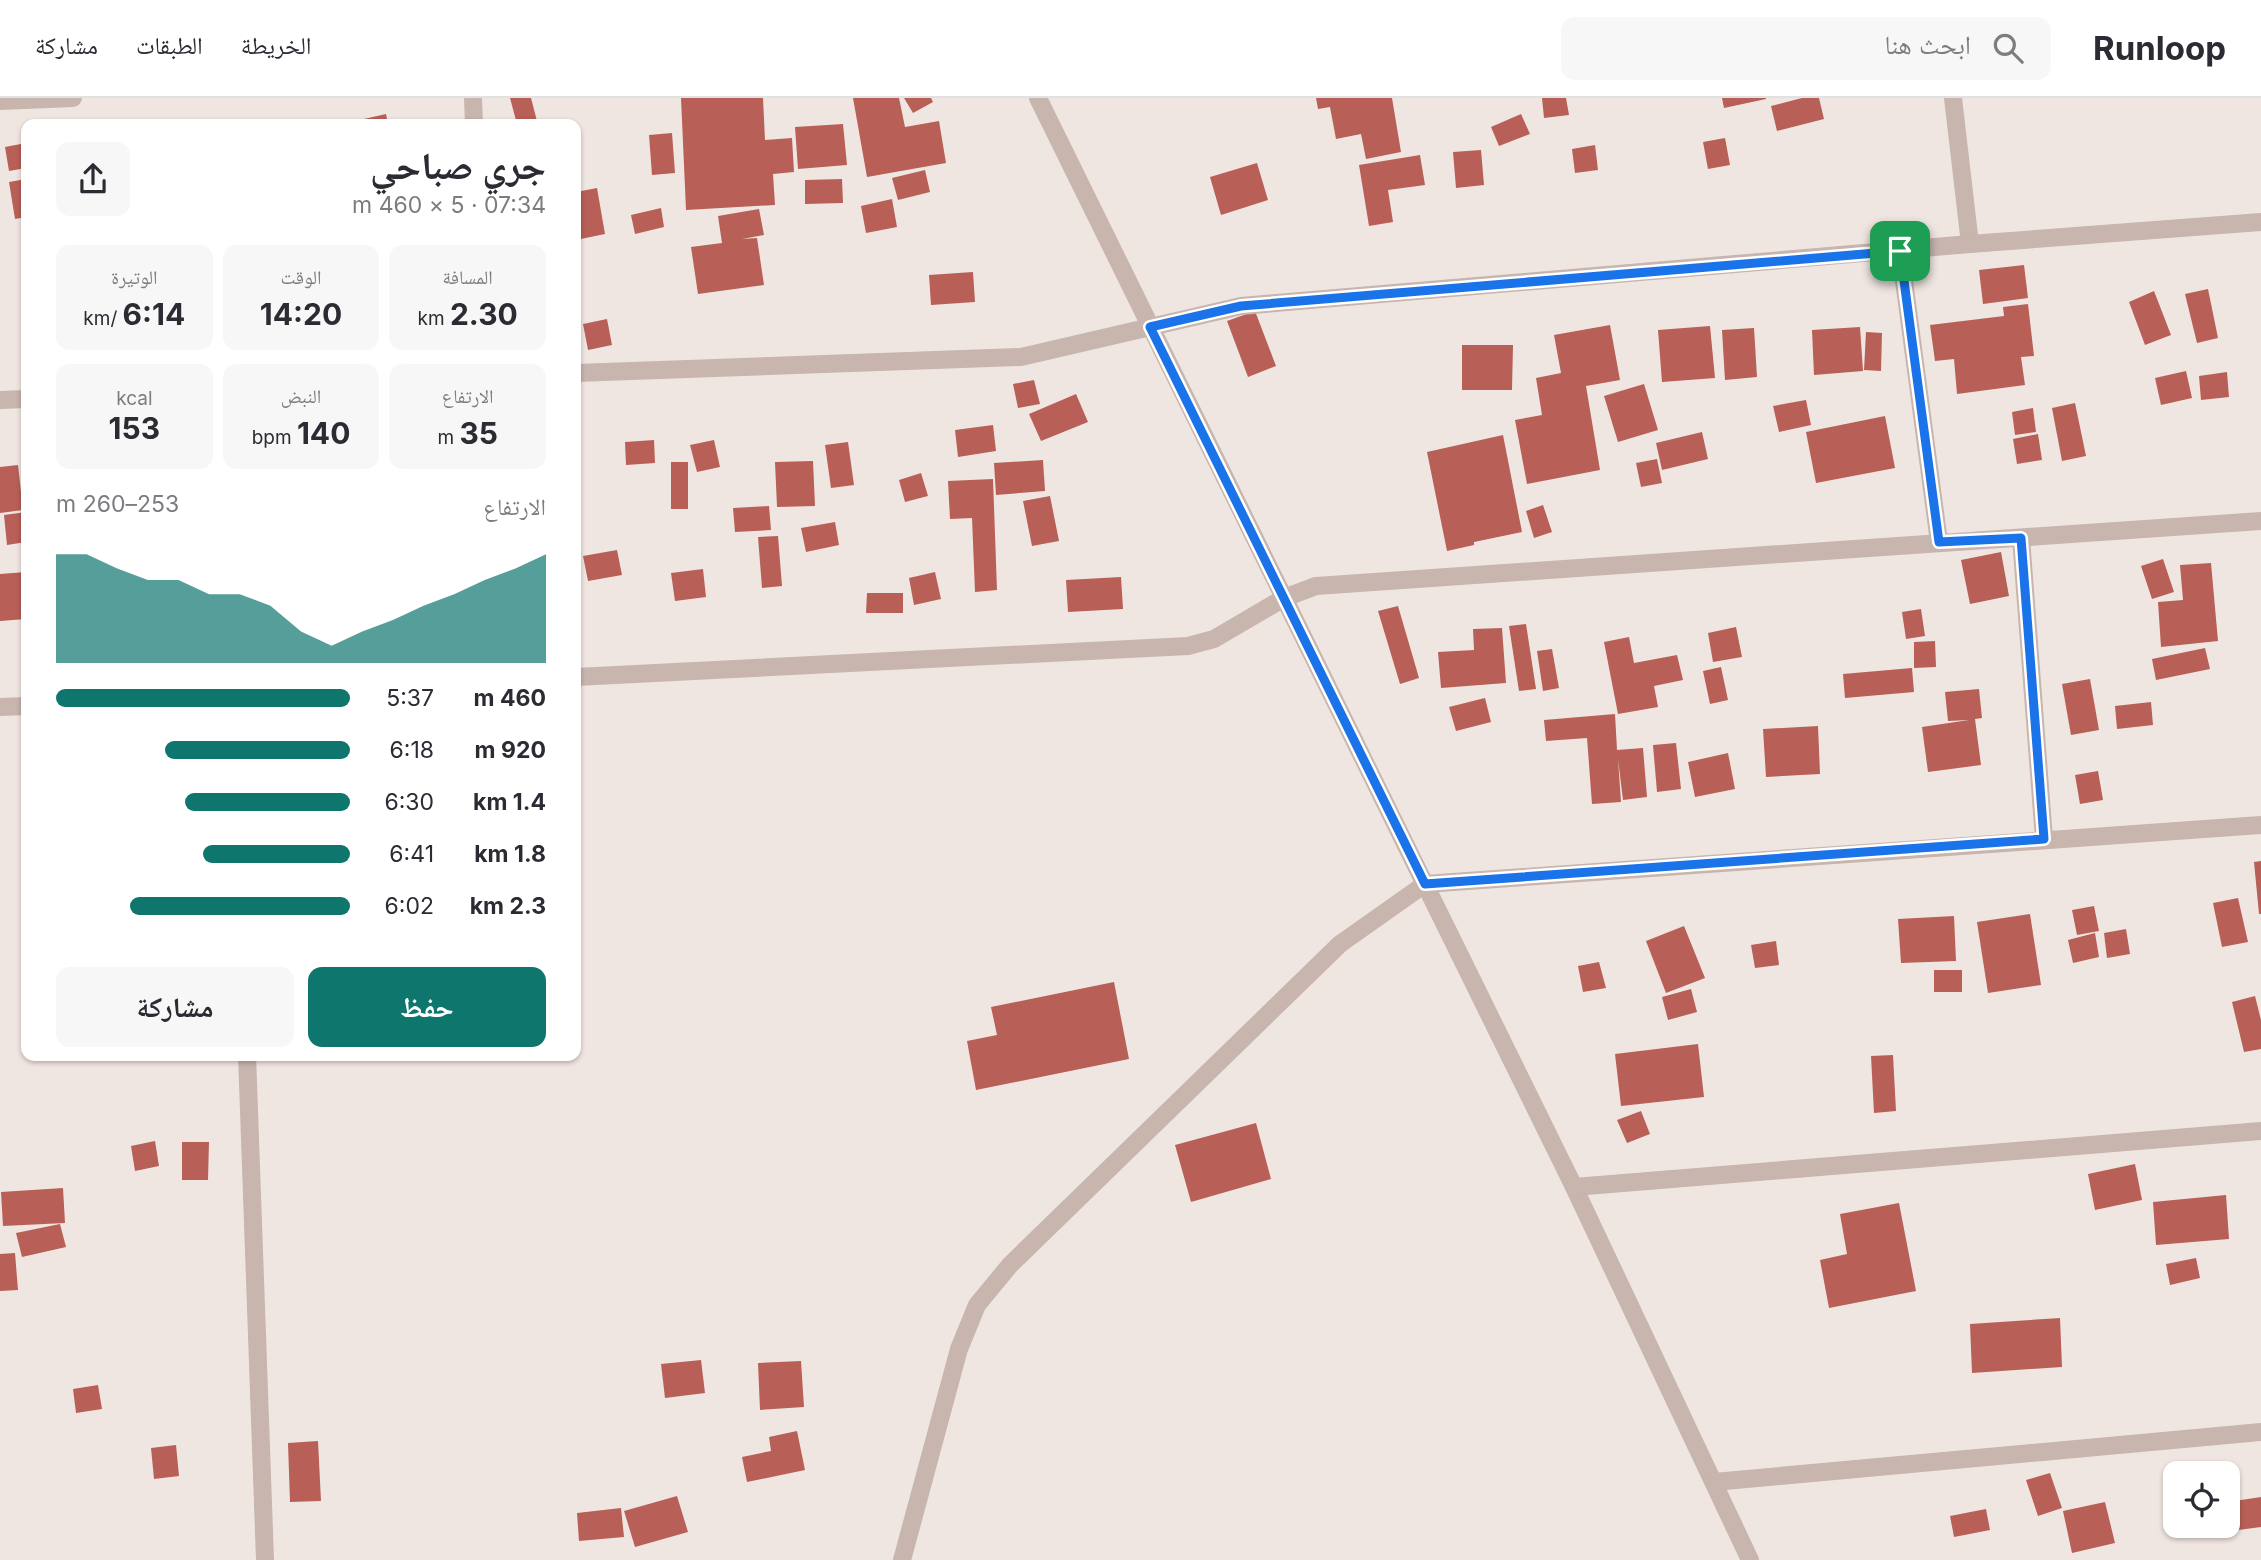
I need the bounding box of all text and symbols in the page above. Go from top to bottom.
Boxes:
search box [1561,17,2051,80]
text: Runloop [2093,28,2226,68]
text: ابحث هنا [1884,29,1971,60]
icon: search [1989,29,2027,67]
text: مشاركة [35,31,98,60]
text: الطبقات [136,31,203,60]
text: الخريطة [241,31,311,60]
button: share [56,142,130,216]
text: جري صباحي [370,142,546,188]
text: 07:34 · 5 × 460 m [352,191,546,219]
pin [1870,221,1930,281]
icon: arrive [1881,232,1919,270]
text: الوتيرة [111,266,157,289]
text: الوقت [281,266,321,289]
text: المسافة [442,266,493,289]
text: 6:14 [123,296,185,332]
text: 14:20 [260,296,342,332]
text: 2.30 [450,296,518,332]
text: /km [83,307,123,330]
text: km [418,307,450,330]
text: النبض [281,385,321,408]
text: الارتفاع [442,385,494,408]
text: kcal [116,387,152,410]
text: 153 [109,410,160,446]
text: 140 [297,415,350,451]
text: 35 [459,415,498,451]
text: bpm [252,426,297,449]
text: m [437,426,459,449]
text: 253–260 m [56,490,179,518]
text: الارتفاع [483,493,546,521]
text: 5:37 [386,684,434,712]
text: 460 m [474,684,546,712]
text: 6:18 [390,736,434,764]
text: 920 m [475,736,546,764]
text: 6:30 [384,788,434,816]
text: 1.4 km [473,788,546,816]
text: 6:41 [389,840,434,868]
text: 1.8 km [474,840,546,868]
text: 6:02 [385,892,434,920]
text: 2.3 km [470,892,546,920]
button: مشاركة [56,967,294,1047]
button: حفظ [308,967,546,1047]
map controls [2163,1461,2240,1538]
button: locate [2163,1461,2240,1538]

